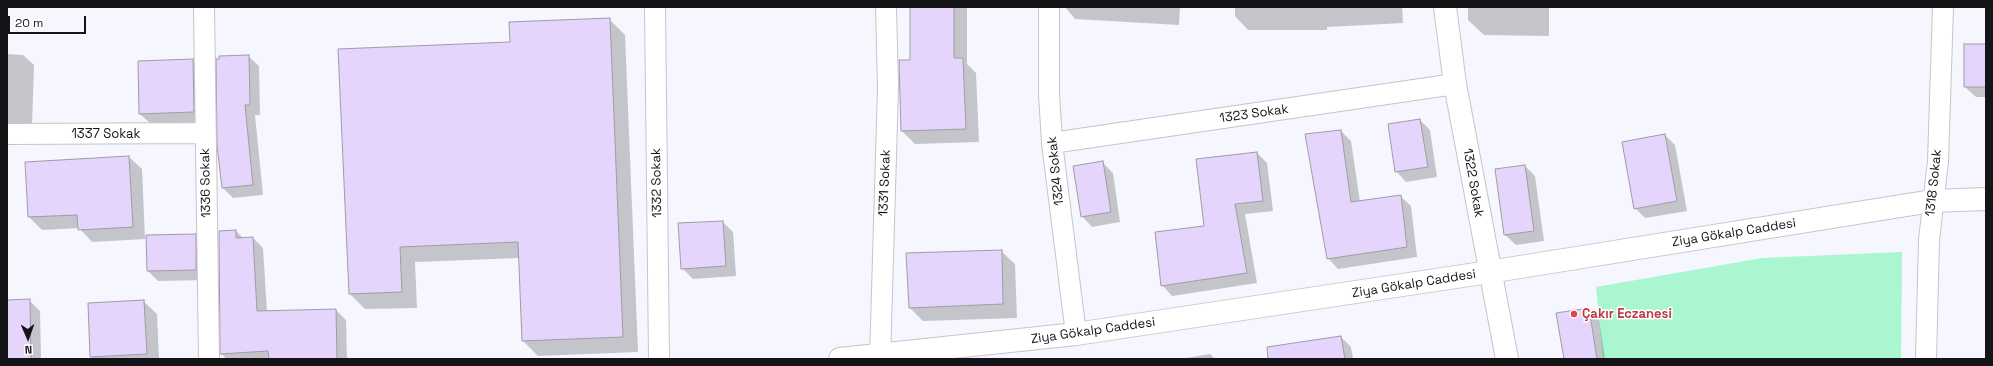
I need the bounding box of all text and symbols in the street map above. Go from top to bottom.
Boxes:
scale bar [10,8,88,34]
text: 20 m [15,15,43,31]
street label: 1323 Sokak [1218,101,1290,127]
street label: 1337 Sokak [71,126,141,142]
street label: 1324 Sokak [1045,136,1067,206]
street label: 1322 Sokak [1459,147,1487,219]
street label: 1336 Sokak [198,148,214,218]
street label: 1332 Sokak [649,148,665,218]
street label: 1331 Sokak [876,149,894,217]
street label: 1318 Sokak [1923,149,1945,217]
street label: Ziya Gökalp Caddesi [1671,215,1797,251]
street label: Ziya Gökalp Caddesi [1351,266,1477,302]
place label: Çakır Eczanesi [1582,306,1672,322]
marker: Çakır Eczanesi [1569,309,1579,319]
street label: Ziya Gökalp Caddesi [1030,315,1156,347]
north arrow [8,318,48,358]
text: N [24,343,32,357]

